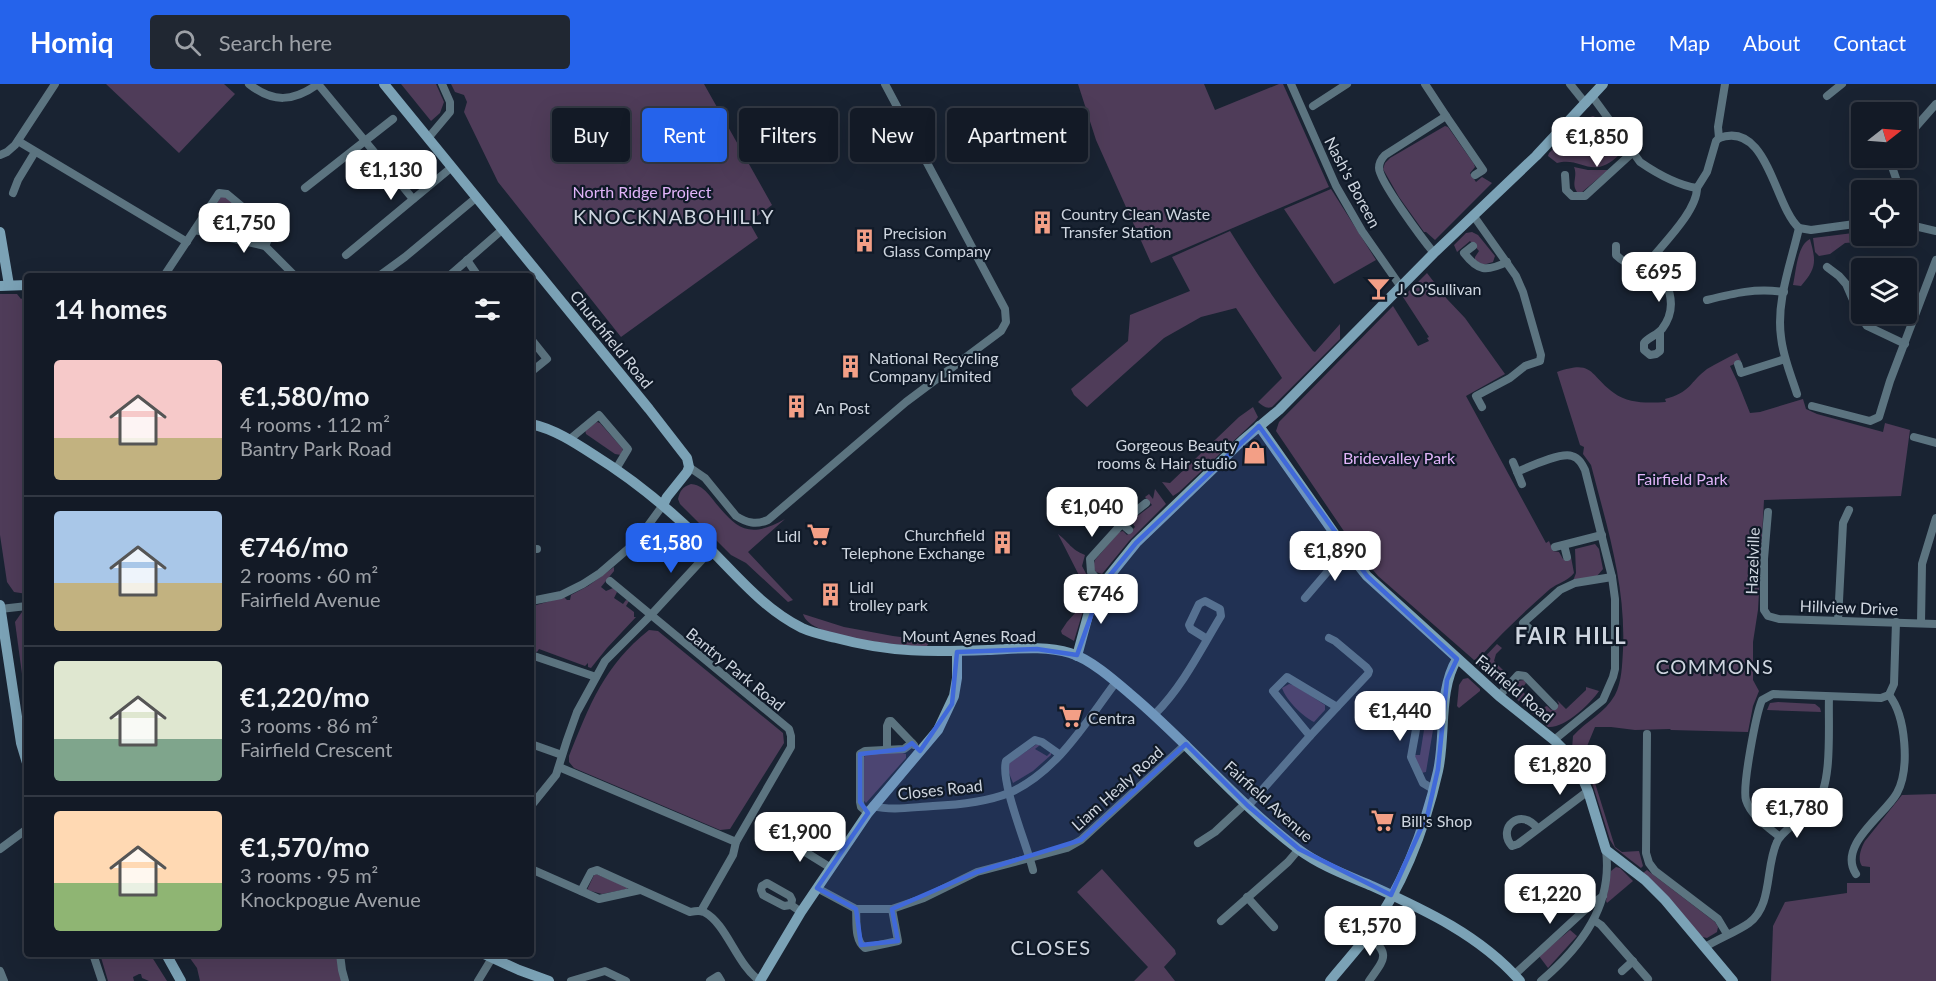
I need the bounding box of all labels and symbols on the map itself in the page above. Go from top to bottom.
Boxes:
north arrow [1851,102,1917,168]
pin: €1,850 [1548,117,1646,168]
street label: Nash's Boreen [1321,133,1385,231]
pin: €1,130 [342,150,440,201]
park label: North Ridge Project [573,182,712,201]
pin: €1,750 [195,203,293,254]
district label: KNOCKNABOHILLY [573,204,775,228]
place label: Country Clean Waste Transfer Station [1061,204,1210,241]
building icon: Country Clean Waste Transfer Station [1030,209,1056,235]
place label: Precision Glass Company [883,223,992,260]
building icon: Precision Glass Company [852,228,878,254]
pin: €695 [1623,252,1695,303]
bar icon: J. O'Sullivan [1366,275,1392,301]
place label: J. O'Sullivan [1397,279,1481,298]
street label: Churchfield Road [567,286,657,392]
place label: National Recycling Company Limited [869,348,999,385]
building icon: National Recycling Company Limited [838,353,864,379]
building icon: An Post [784,394,810,420]
place label: An Post [815,398,870,417]
place label: Gorgeous Beauty rooms & Hair studio [1097,435,1238,472]
shop icon: Gorgeous Beauty rooms & Hair studio [1242,440,1268,466]
park label: Bridevalley Park [1343,448,1456,467]
park label: Fairfield Park [1636,469,1728,488]
pin: €1,040 [1043,487,1141,538]
supermarket icon: Lidl [806,522,832,548]
pin: €1,580 [622,523,720,574]
place label: Churchfield Telephone Exchange [841,525,985,562]
place label: Lidl [776,526,801,545]
street label: Hazelville [1741,527,1763,595]
building icon: Churchfield Telephone Exchange [990,530,1016,556]
pin: €1,890 [1286,531,1384,582]
pin: €746 [1065,574,1137,625]
place label: Lidl trolley park [849,577,929,614]
building icon: Lidl trolley park [818,582,844,608]
street label: Hillview Drive [1799,596,1899,618]
district label: FAIR HILL [1515,622,1627,649]
street label: Bantry Park Road [683,623,789,715]
street label: Mount Agnes Road [902,626,1036,645]
street label: Fairfield Road [1472,650,1558,726]
district label: COMMONS [1656,654,1774,678]
pin: €1,440 [1351,691,1449,742]
supermarket icon: Centra [1057,704,1083,730]
place label: Centra [1088,708,1135,727]
street label: Liam Healy Road [1067,742,1167,834]
pin: €1,820 [1511,745,1609,796]
street label: Fairfield Avenue [1221,756,1317,846]
street label: Closes Road [897,775,983,803]
pin: €1,780 [1748,788,1846,839]
supermarket icon: Bill's Shop [1370,807,1396,833]
place label: Bill's Shop [1401,811,1472,830]
pin: €1,900 [751,812,849,863]
pin: €1,220 [1501,874,1599,925]
pin: €1,570 [1321,906,1419,957]
district label: CLOSES [1010,935,1092,959]

